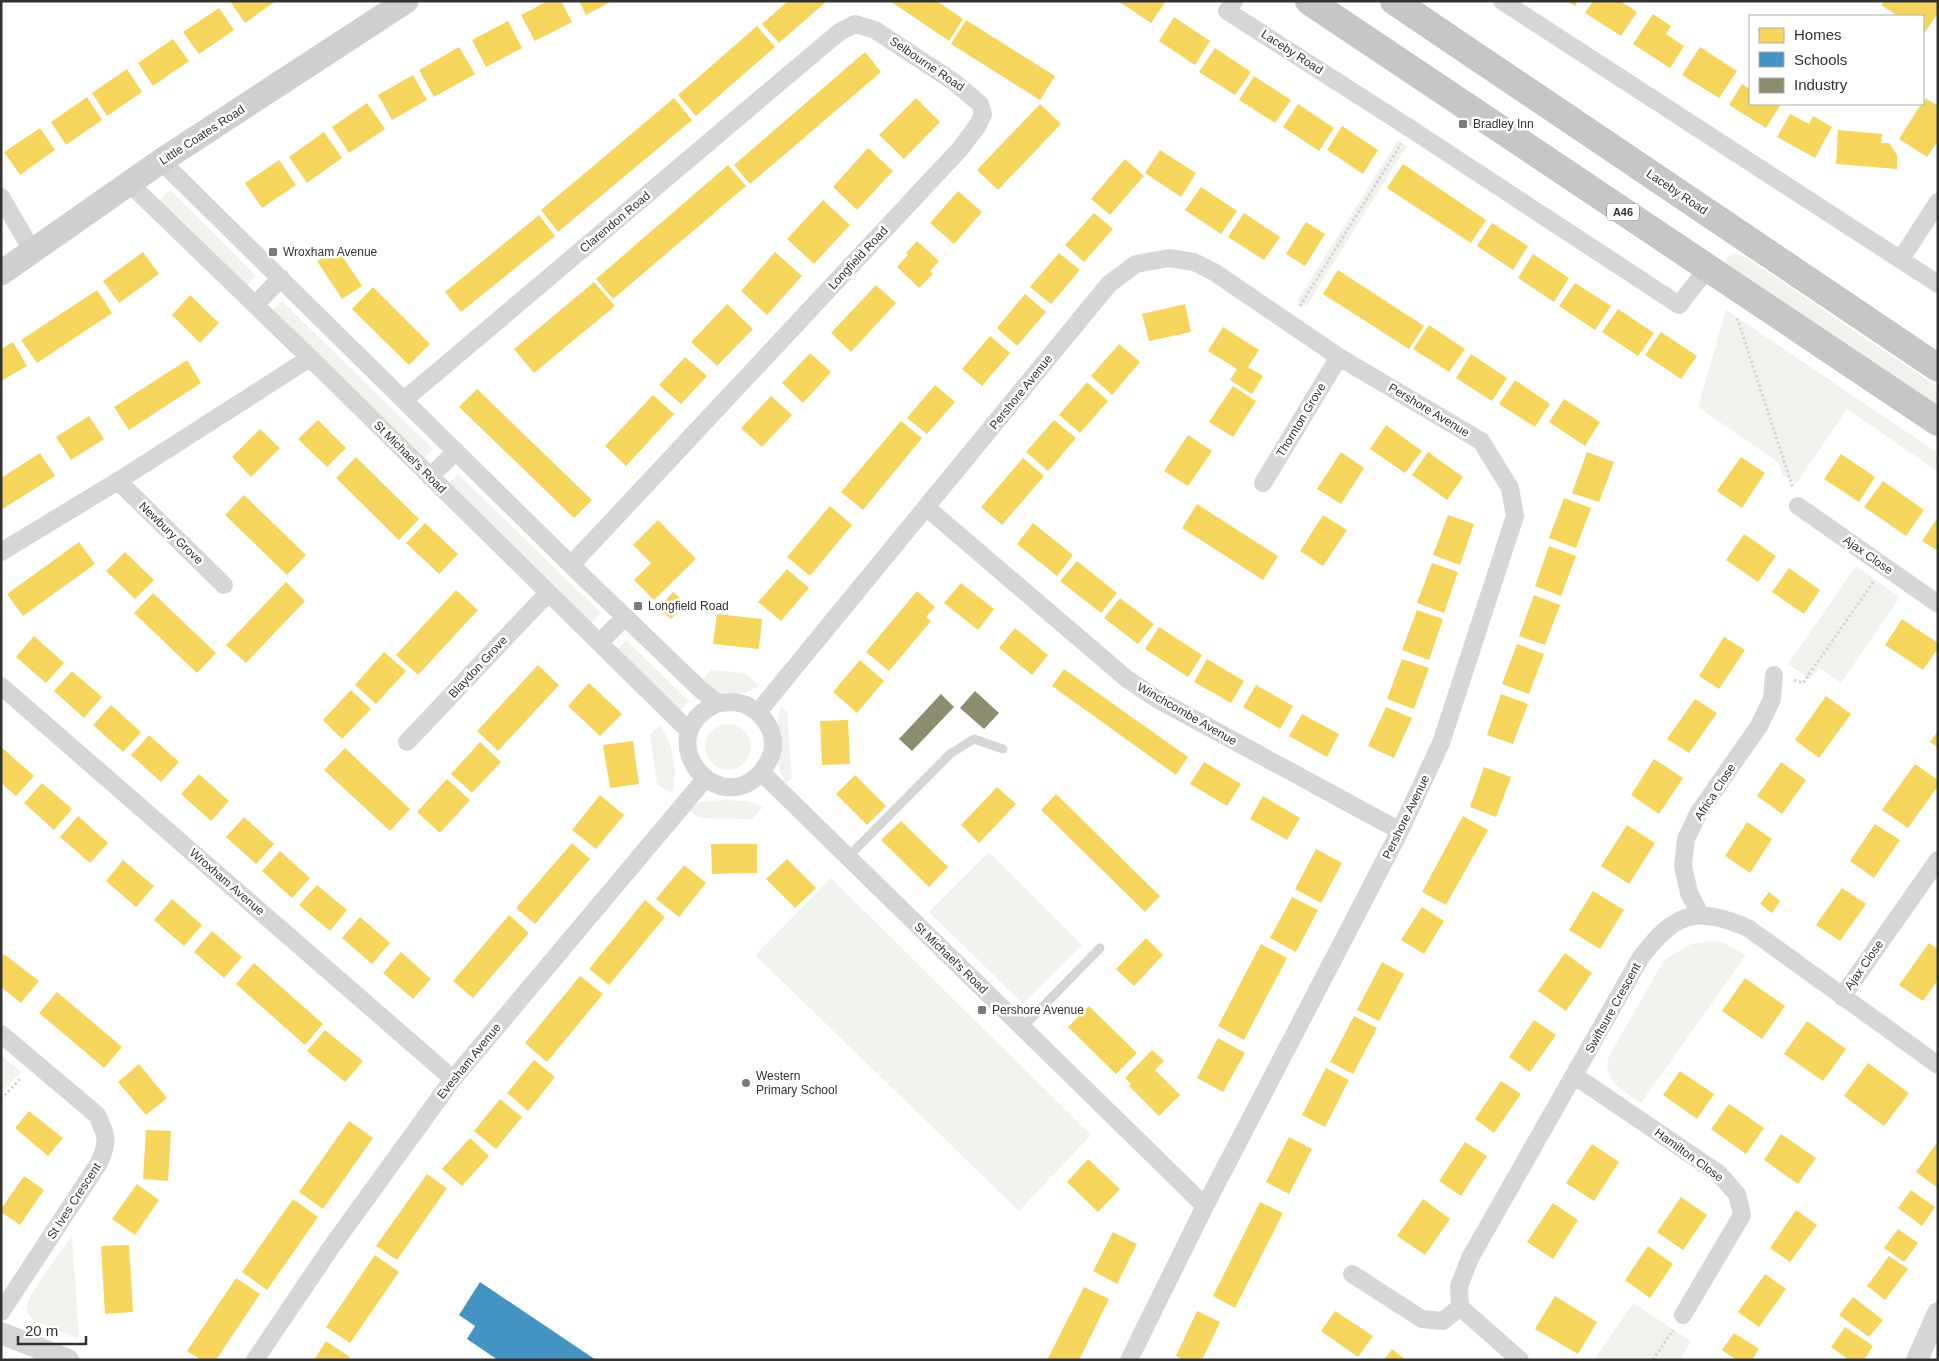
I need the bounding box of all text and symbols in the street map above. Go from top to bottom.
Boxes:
legend [1749,15,1924,105]
text: Homes [1794,26,1842,43]
street label: Laceby Road [1259,27,1325,77]
street label: Selbourne Road [887,34,967,94]
text: Schools [1794,51,1847,68]
text: Industry [1794,76,1848,93]
street label: Little Coates Road [157,102,247,168]
place label: Bradley Inn [1473,117,1534,131]
marker: Bradley Inn [1457,118,1469,130]
street label: Laceby Road [1644,166,1710,218]
street label: Clarendon Road [577,189,653,255]
road number: A46 [1607,203,1639,220]
street label: Longfield Road [825,224,891,292]
place label: Wroxham Avenue [283,245,378,259]
marker: Wroxham Avenue [267,246,279,258]
street label: Pershore Avenue [987,352,1056,432]
street label: Thornton Grove [1273,380,1329,460]
street label: Pershore Avenue [1386,380,1472,440]
street label: St Michael's Road [371,418,449,496]
street label: Newbury Grove [136,499,206,567]
street label: Ajax Close [1840,533,1896,577]
place label: Longfield Road [648,599,729,613]
marker: Longfield Road [632,600,644,612]
street label: Blaydon Grove [446,633,510,701]
street label: Winchcombe Avenue [1135,680,1239,748]
street label: Africa Close [1692,761,1739,823]
street label: Pershore Avenue [1380,772,1433,861]
street label: Wroxham Avenue [187,846,267,918]
street label: St Michael's Road [911,920,991,996]
street label: Ajax Close [1842,937,1886,993]
street label: Swiftsure Crescent [1582,960,1644,1055]
place label: Pershore Avenue [992,1003,1084,1017]
marker: Pershore Avenue [976,1004,988,1016]
street label: Evesham Avenue [434,1020,504,1102]
place label: Western Primary School [756,1069,837,1097]
marker: Western Primary School [740,1077,752,1089]
street label: Hamilton Close [1652,1125,1726,1185]
street label: St Ives Crescent [44,1160,104,1242]
scale bar [18,1314,85,1346]
text: 20 m [25,1322,58,1339]

